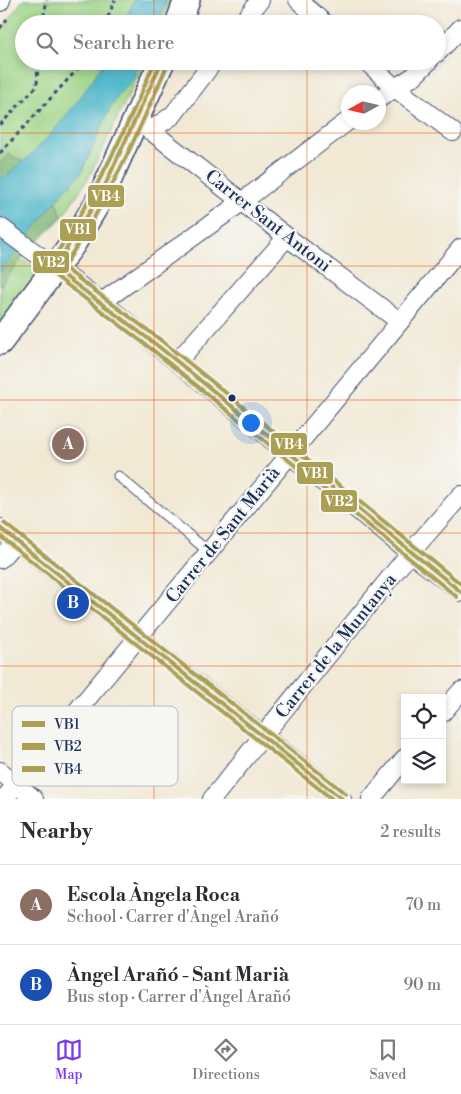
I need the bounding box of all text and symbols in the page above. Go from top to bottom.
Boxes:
search box [15,15,446,70]
icon: search [33,29,61,57]
text: Search here [73,31,174,55]
north arrow [341,85,386,130]
street label: Carrer Sant Antoni [200,165,336,278]
line badge: VB4 [87,184,125,208]
text: VB4 [90,188,121,206]
line badge: VB1 [59,218,97,242]
text: VB1 [64,221,92,239]
line badge: VB2 [32,250,70,274]
text: VB2 [36,254,66,272]
unlabelled marker [227,393,237,403]
your location [238,410,264,436]
pin: A [52,425,84,463]
line badge: VB4 [270,432,308,456]
text: VB4 [273,436,304,454]
street label: Carrer de Sant Marià [161,461,286,608]
line badge: VB1 [296,461,334,485]
text: VB1 [301,465,329,483]
line badge: VB2 [320,489,358,513]
text: VB2 [324,493,354,511]
street label: Carrer de la Muntanya [270,568,402,723]
pin: B [57,584,89,622]
map controls [401,694,446,784]
button: locate [401,694,446,739]
legend [12,706,178,786]
text: VB1 [53,716,80,734]
text: VB2 [53,738,82,756]
button: layers [401,739,446,784]
text: VB4 [53,761,82,779]
text: Nearby [20,819,93,845]
text: 2 results [380,822,441,842]
text: Escola Àngela Roca [67,883,240,907]
text: A [30,895,42,915]
text: 70 m [405,895,441,915]
text: School · Carrer d'Àngel Arañó [67,907,279,927]
text: Àngel Arañó - Sant Marià [67,963,289,987]
text: B [30,975,42,995]
text: 90 m [403,975,441,995]
text: Bus stop · Carrer d'Àngel Arañó [67,987,291,1007]
tab: Map [55,1036,83,1084]
tab: Directions [192,1036,260,1084]
tab: Saved [369,1036,406,1084]

